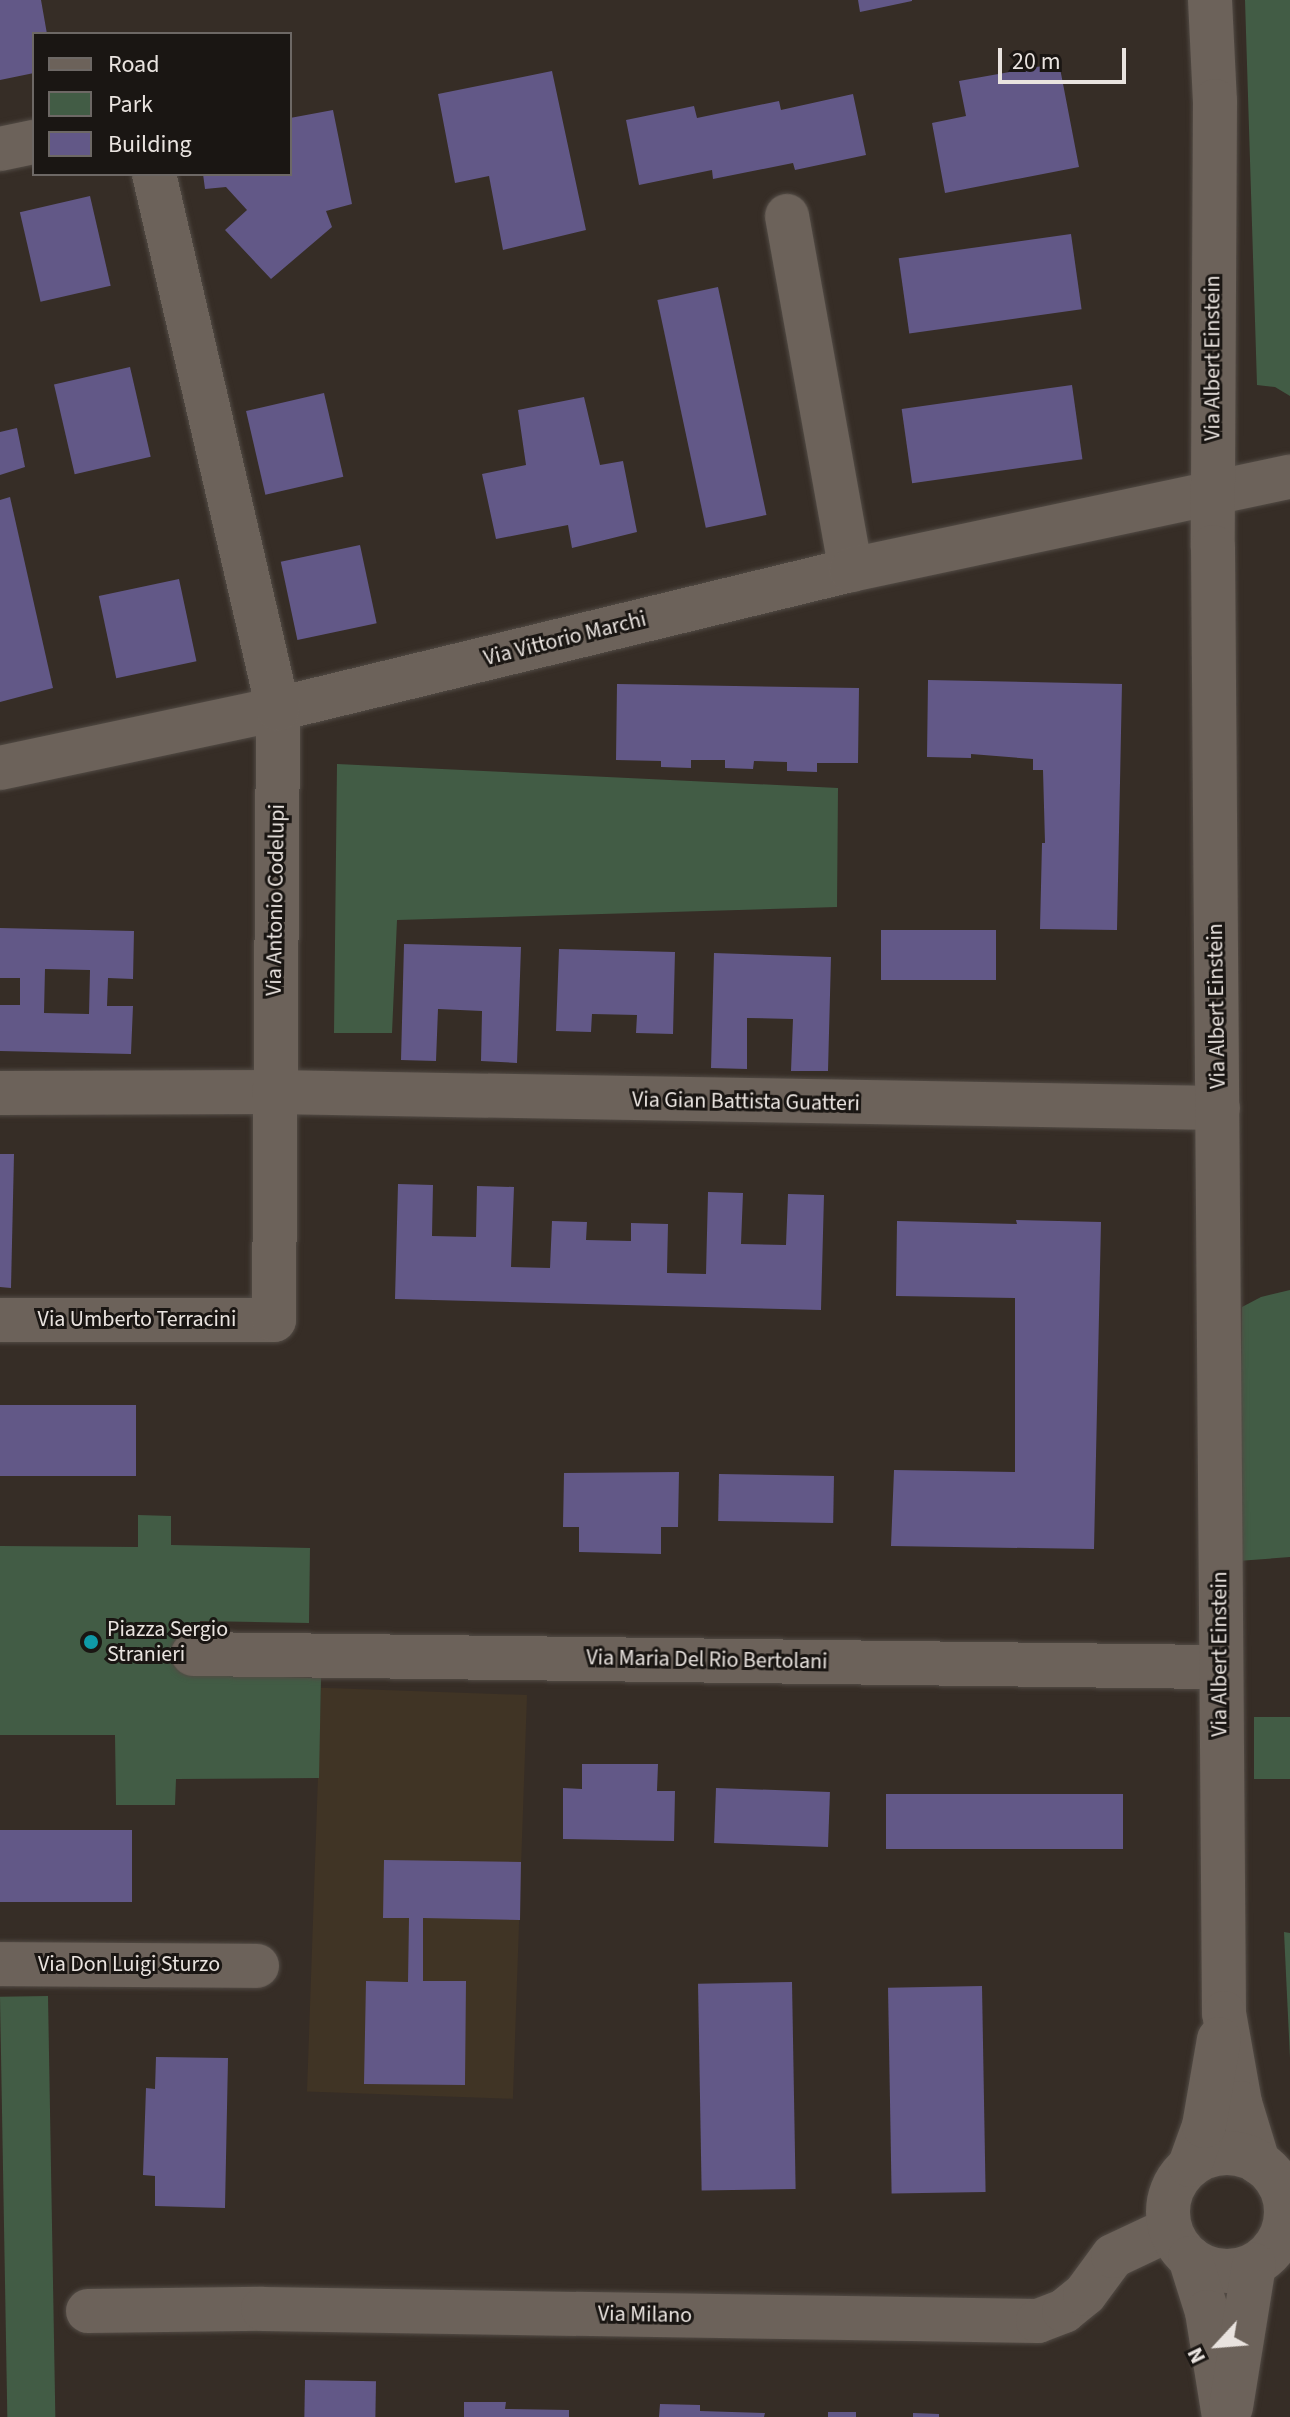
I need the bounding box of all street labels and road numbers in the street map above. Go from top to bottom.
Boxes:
street label: Via Albert Einstein [1200,275,1226,441]
street label: Via Vittorio Marchi [481,606,649,672]
street label: Via Antonio Codelupi [261,804,291,996]
street label: Via Albert Einstein [1202,923,1232,1089]
street label: Via Gian Battista Guatteri [632,1087,860,1117]
street label: Via Umberto Terracini [38,1307,236,1333]
street label: Via Albert Einstein [1207,1571,1233,1737]
street label: Via Maria Del Rio Bertolani [586,1645,828,1675]
street label: Via Don Luigi Sturzo [38,1952,220,1978]
street label: Via Milano [598,2301,692,2329]

